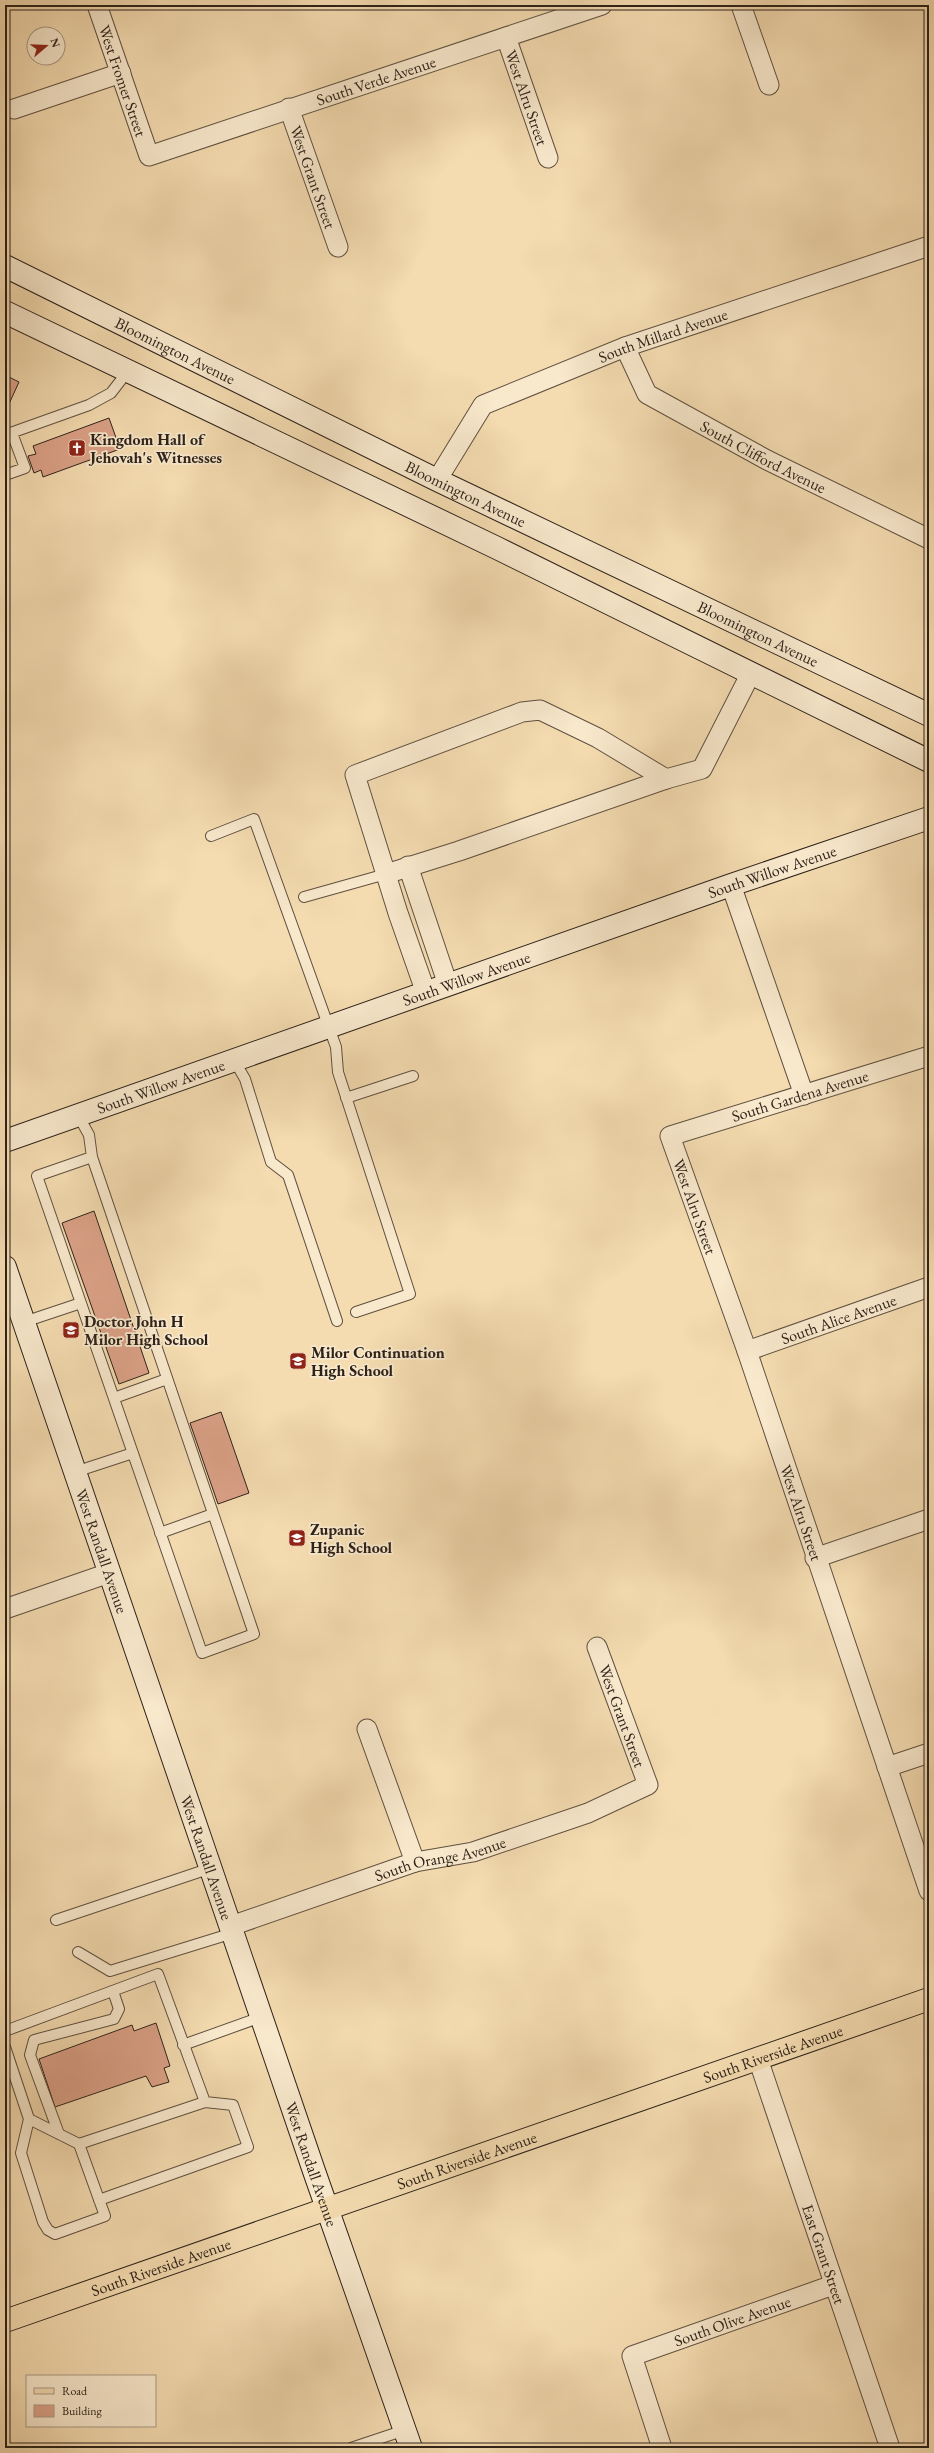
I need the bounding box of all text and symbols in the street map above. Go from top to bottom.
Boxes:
street label: West Fromer Street [94,22,152,139]
north arrow [26,26,66,66]
text: N [47,36,64,49]
street label: West Alru Street [501,47,553,148]
street label: South Verde Avenue [314,51,438,110]
street label: West Grant Street [285,122,341,231]
street label: South Millard Avenue [595,303,730,367]
street label: Bloomington Avenue [112,312,239,389]
street label: South Clifford Avenue [697,415,830,498]
place label: Kingdom Hall of Jehovah's Witnesses [88,429,222,468]
church icon: Kingdom Hall of Jehovah's Witnesses [67,438,87,458]
street label: Bloomington Avenue [402,456,530,532]
street label: Bloomington Avenue [694,596,822,671]
street label: South Willow Avenue [705,840,839,903]
street label: South Willow Avenue [399,946,533,1011]
street label: South Willow Avenue [94,1054,227,1118]
street label: South Gardena Avenue [729,1065,871,1127]
street label: West Alru Street [669,1156,722,1257]
street label: South Alice Avenue [778,1289,899,1349]
place label: Doctor John H Milor High School [84,1311,209,1350]
school or university icon: Doctor John H Milor High School [61,1320,81,1340]
place label: Milor Continuation High School [311,1342,445,1381]
school or university icon: Milor Continuation High School [288,1351,308,1371]
street label: West Alru Street [776,1462,827,1563]
street label: West Randall Avenue [71,1486,133,1616]
place label: Zupanic High School [310,1519,393,1558]
school or university icon: Zupanic High School [287,1528,307,1548]
street label: West Grant Street [594,1662,650,1770]
street label: West Randall Avenue [176,1792,238,1923]
street label: South Orange Avenue [372,1831,508,1886]
street label: South Riverside Avenue [700,2019,845,2087]
street label: West Randall Avenue [281,2099,343,2229]
street label: South Riverside Avenue [394,2126,539,2194]
street label: East Grant Street [798,2202,851,2307]
street label: South Riverside Avenue [88,2233,233,2301]
street label: South Olive Avenue [671,2290,793,2351]
legend [26,2375,156,2427]
text: Road [62,2383,88,2399]
text: Building [62,2403,103,2419]

